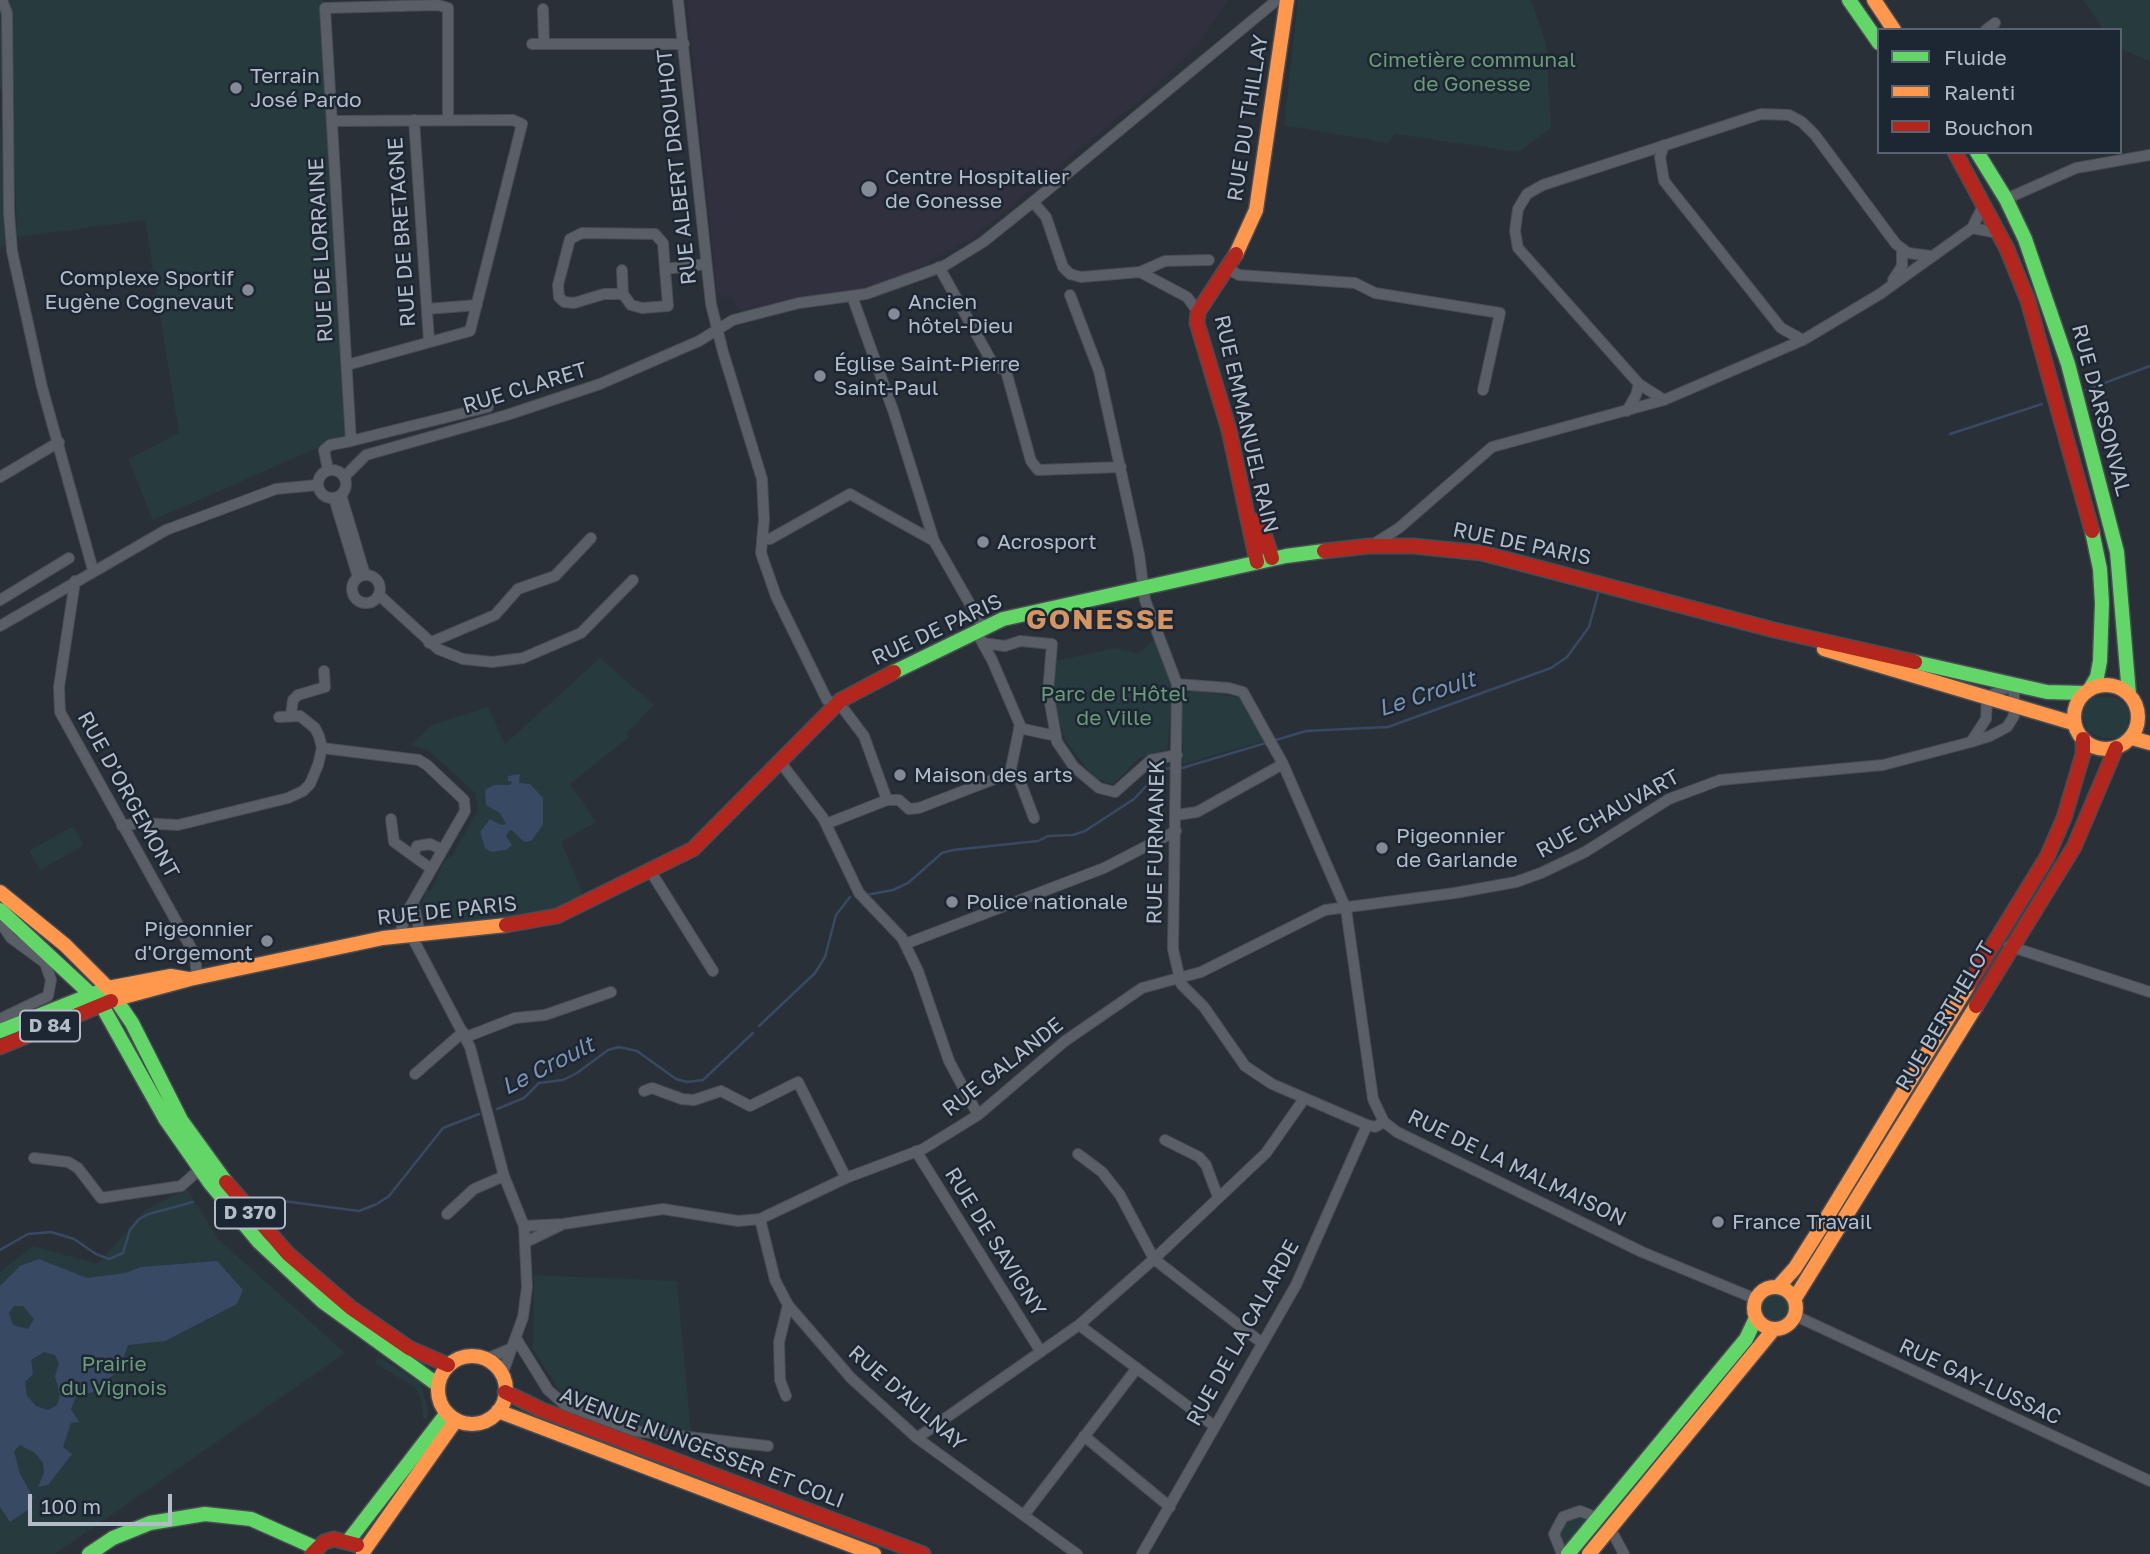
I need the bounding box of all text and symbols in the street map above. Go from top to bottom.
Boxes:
legend [1877,28,2122,154]
street label: RUE DU THILLAY [1222,33,1274,203]
text: Fluide [1944,44,2007,70]
park label: Cimetière communal de Gonesse [1368,47,1576,97]
street label: RUE ALBERT DROUHOT [652,48,702,286]
place label: Terrain José Pardo [250,63,362,113]
text: Ralenti [1944,79,2015,105]
marker: Terrain José Pardo [228,80,244,96]
text: Bouchon [1944,114,2033,140]
street label: RUE DE BRETAGNE [383,136,421,328]
street label: RUE DE LORRAINE [304,157,338,343]
place label: Centre Hospitalier de Gonesse [885,164,1069,214]
marker: Centre Hospitalier de Gonesse [859,179,879,199]
place label: Complexe Sportif Eugène Cognevaut [44,265,234,315]
marker: Complexe Sportif Eugène Cognevaut [240,282,256,298]
place label: Ancien hôtel-Dieu [908,289,1013,339]
marker: Ancien hôtel-Dieu [886,306,902,322]
street label: RUE EMMANUEL RAIN [1209,313,1283,535]
street label: RUE D'ARSONVAL [2066,321,2136,499]
place label: Église Saint-Pierre Saint-Paul [834,351,1020,401]
street label: RUE CLARET [460,357,590,419]
marker: Église Saint-Pierre Saint-Paul [812,368,828,384]
street label: RUE DE PARIS [1451,517,1593,571]
place label: Acrosport [997,529,1097,555]
marker: Acrosport [975,534,991,550]
street label: RUE DE PARIS [868,589,1006,671]
district label: GONESSE [1027,603,1175,637]
water label: Le Croult [1375,665,1479,723]
park label: Parc de l'Hôtel de Ville [1041,681,1187,731]
street label: RUE D'ORGEMONT [72,707,184,883]
street label: RUE FURMANEK [1142,759,1170,925]
place label: Maison des arts [914,762,1073,788]
street label: RUE CHAUVART [1532,764,1684,864]
marker: Maison des arts [892,767,908,783]
place label: Pigeonnier de Garlande [1396,823,1518,873]
marker: Pigeonnier de Garlande [1374,840,1390,856]
place label: Police nationale [966,889,1128,915]
street label: RUE DE PARIS [376,891,518,931]
marker: Police nationale [944,894,960,910]
place label: Pigeonnier d'Orgemont [135,916,253,966]
marker: Pigeonnier d'Orgemont [259,933,275,949]
street label: RUE BERTHELOT [1891,937,1999,1095]
road number: D 84 [20,1010,80,1042]
street label: RUE GALANDE [938,1012,1068,1122]
water label: Le Croult [497,1031,599,1101]
street label: RUE DE LA MALMAISON [1404,1104,1630,1232]
street label: RUE DE SAVIGNY [939,1163,1051,1321]
road number: D 370 [215,1198,285,1228]
place label: France Travail [1732,1209,1872,1235]
marker: France Travail [1710,1214,1726,1230]
street label: RUE DE LA CALARDE [1181,1236,1305,1430]
street label: RUE GAY-LUSSAC [1895,1333,2065,1431]
street label: RUE D'AULNAY [843,1340,971,1456]
park label: Prairie du Vignois [61,1351,167,1401]
street label: AVENUE NUNGESSER ET COLI [556,1382,848,1514]
scale bar [32,1480,175,1524]
text: 100 m [41,1493,101,1519]

